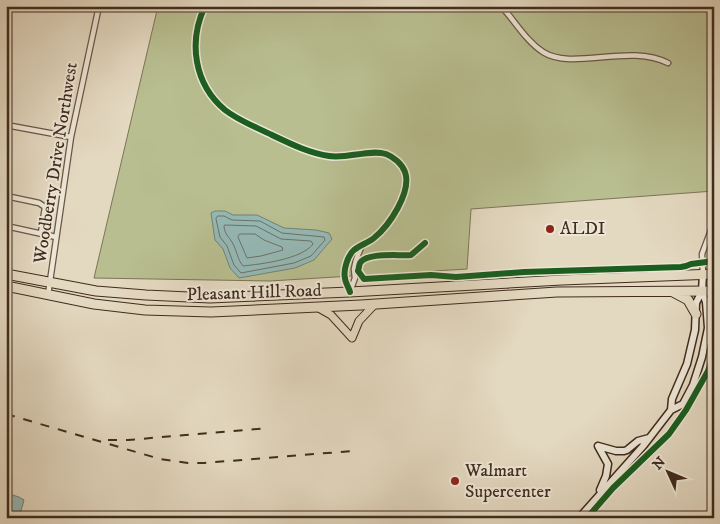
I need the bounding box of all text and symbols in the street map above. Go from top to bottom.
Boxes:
street label: Woodberry Drive Northwest [29,61,83,266]
place label: ALDI [560,218,605,240]
marker: ALDI [544,223,556,235]
street label: Pleasant Hill Road [186,280,322,306]
north arrow [642,446,692,496]
text: N [649,453,670,474]
place label: Walmart Supercenter [464,460,551,503]
marker: Walmart Supercenter [449,475,461,487]

